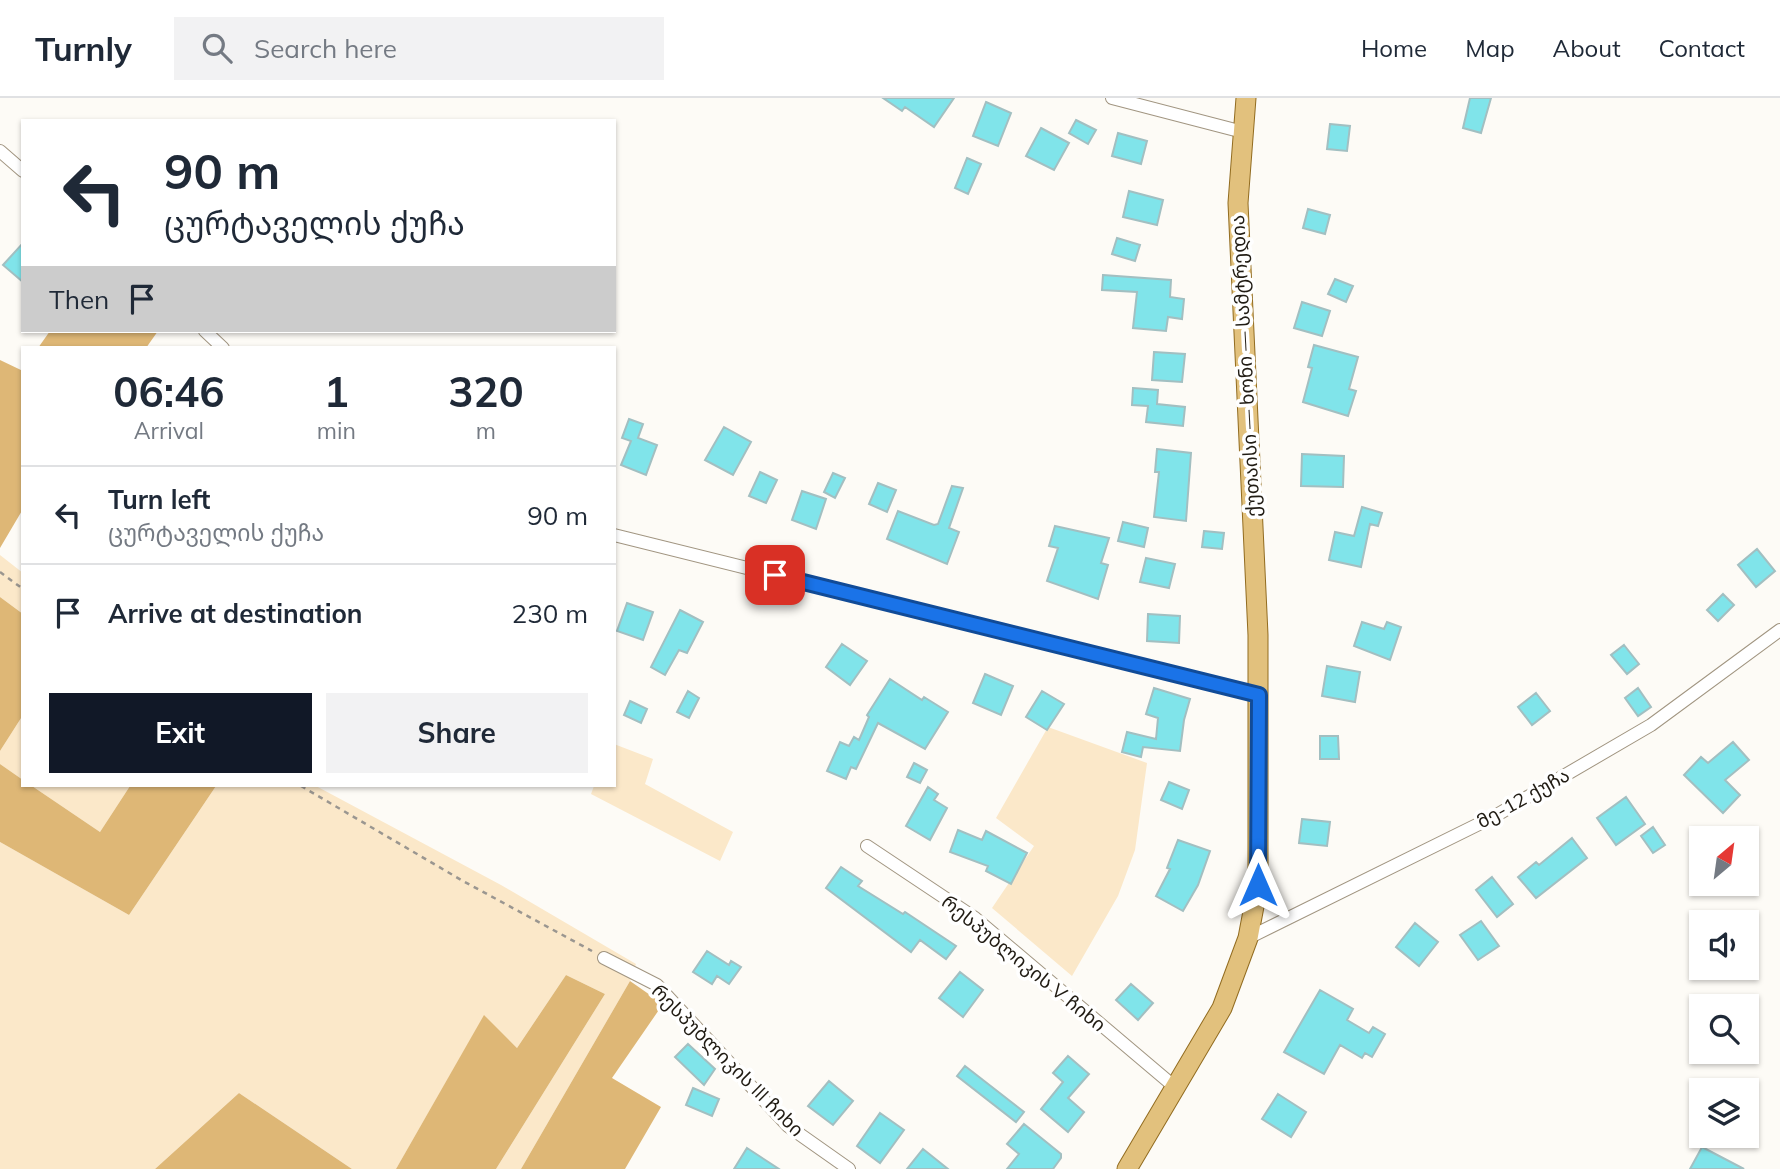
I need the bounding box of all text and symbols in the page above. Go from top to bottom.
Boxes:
search box [174,17,664,80]
text: Turnly [35,28,132,69]
icon: search [198,29,236,67]
text: Search here [254,32,397,65]
text: Home [1361,33,1427,63]
text: Map [1465,33,1515,63]
text: About [1553,33,1621,63]
text: Contact [1659,33,1745,63]
text: 90 m [164,140,280,201]
icon: left [49,147,140,238]
text: ცურტაველის ქუჩა [164,203,465,243]
street label: ქუთაისი — ხონი — სამტრედია [1225,214,1266,518]
icon: arrive [123,280,161,318]
text: Then [49,283,109,316]
text: 06:46 [113,365,224,418]
text: 1 [324,365,349,418]
text: 320 [448,365,524,418]
text: Arrival [134,416,204,445]
text: min [317,416,356,445]
text: m [476,416,496,445]
text: Turn left [108,483,210,516]
icon: left [49,496,87,534]
text: 90 m [527,499,588,532]
text: ცურტაველის ქუჩა [108,518,324,547]
pin [745,545,805,605]
icon: arrive [756,556,794,594]
icon: arrive [49,594,87,632]
text: Arrive at destination [108,597,363,630]
text: 230 m [512,597,588,630]
button: Exit [49,693,312,773]
button: Share [326,693,588,773]
street label: მე-12 ქუჩა [1472,763,1574,833]
north arrow [1689,826,1759,896]
map controls [1689,826,1759,1148]
position arrow [1221,848,1295,922]
street label: რესპუბლიკის V ჩიხი [937,889,1111,1037]
button: sound [1689,910,1759,980]
street label: რესპუბლიკის III ჩიხი [646,979,809,1142]
button: search [1689,994,1759,1064]
button: layers [1689,1078,1759,1148]

